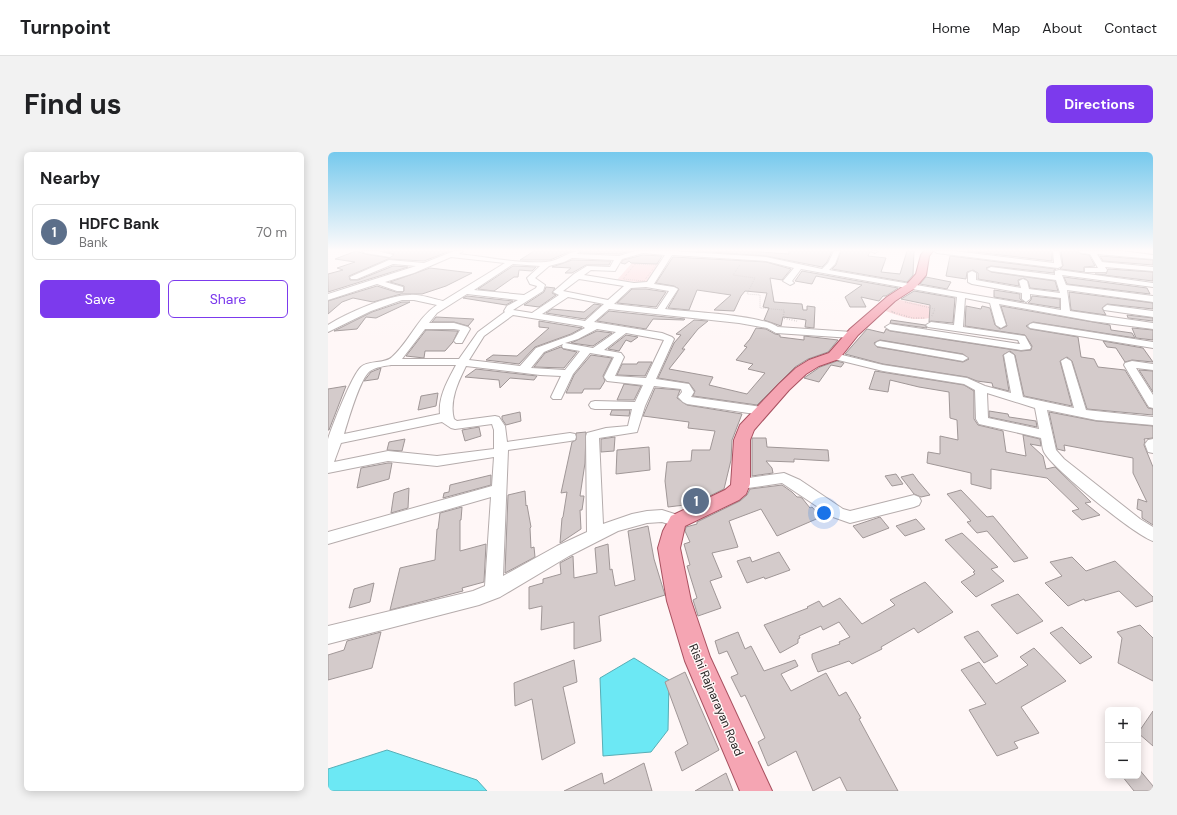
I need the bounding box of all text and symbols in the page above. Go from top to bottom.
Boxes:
text: Turnpoint [20,15,111,40]
text: Home [932,19,970,37]
text: Map [992,19,1020,37]
text: About [1042,19,1082,37]
text: Contact [1104,19,1157,37]
button: Directions [1046,85,1153,123]
text: Find us [24,86,122,123]
text: Nearby [40,167,100,189]
text: HDFC Bank [79,214,160,234]
text: 1 [52,224,56,241]
text: 70 m [256,224,287,241]
text: Bank [79,234,108,251]
button: Save [40,280,160,318]
button: Share [168,280,288,318]
pin: 1 [683,486,709,516]
your location [814,503,834,523]
street label: Rishi Rajnarayan Road [685,641,747,759]
map controls [1105,707,1141,779]
button: + [1105,707,1141,743]
button: − [1105,743,1141,779]

